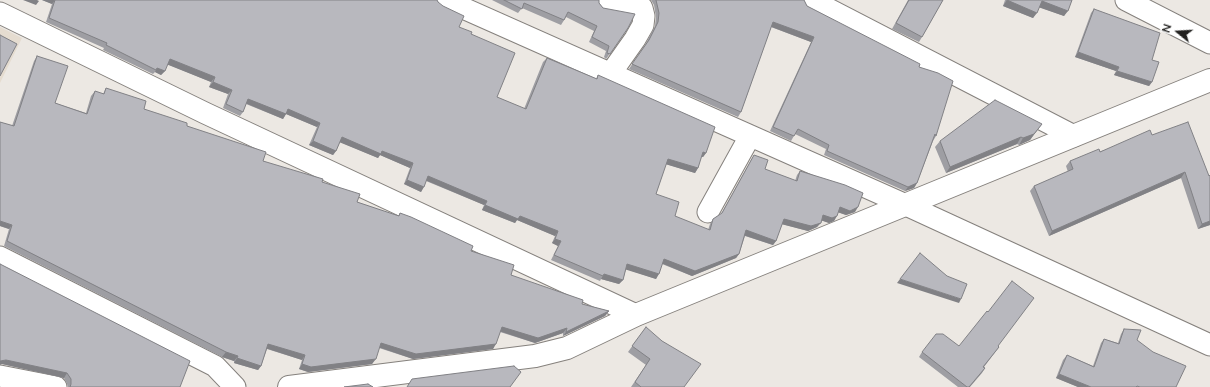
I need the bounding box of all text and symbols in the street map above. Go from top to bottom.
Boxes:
north arrow [1158,12,1198,52]
text: N [1159,22,1174,34]

